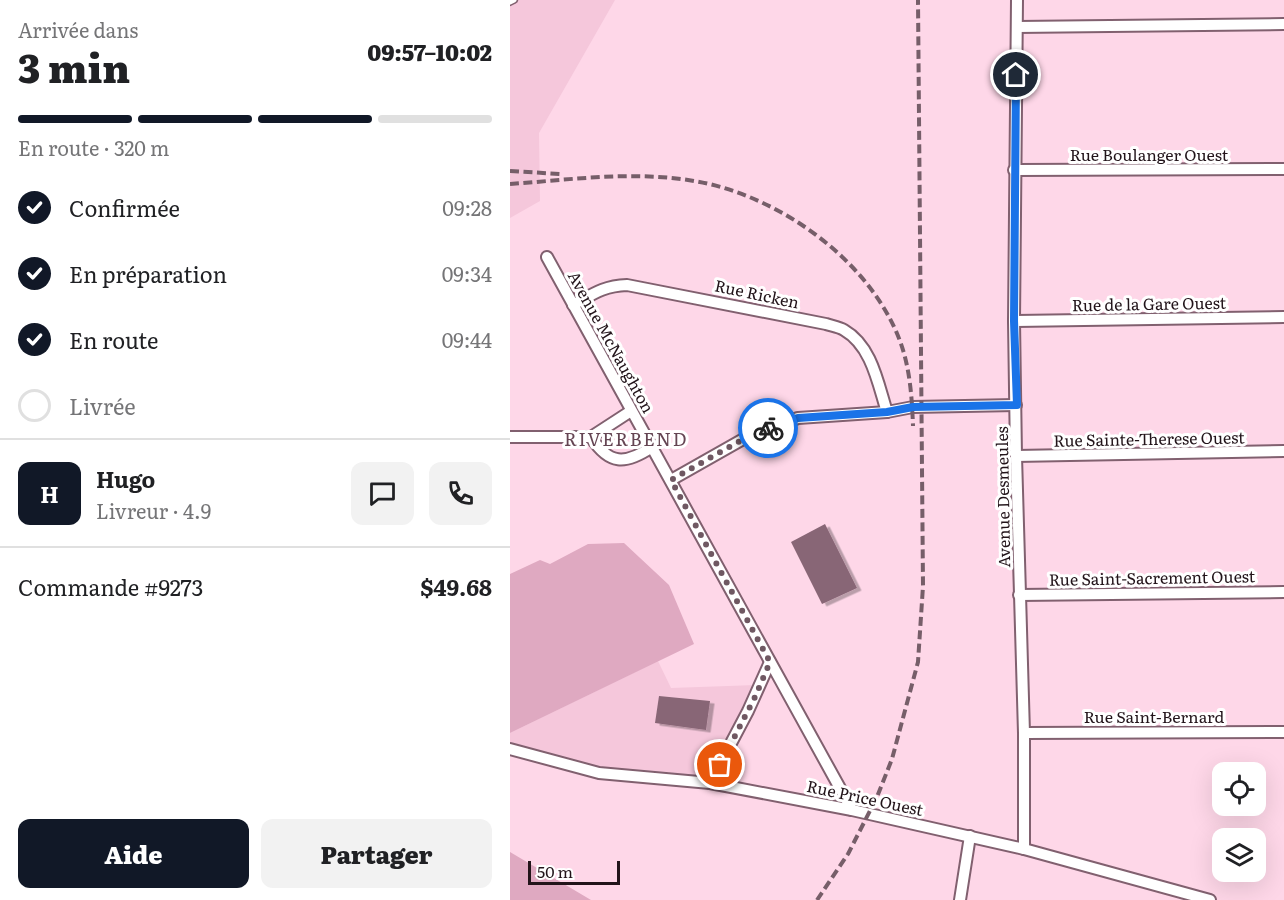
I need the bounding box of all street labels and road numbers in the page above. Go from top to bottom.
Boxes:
street label: Rue Boulanger Ouest [1070,142,1229,166]
street label: Avenue McNaughton [563,266,661,417]
street label: Rue Ricken [713,272,802,314]
street label: Rue de la Gare Ouest [1072,290,1227,316]
street label: Rue Sainte-Therese Ouest [1053,424,1245,452]
street label: Avenue Desmeules [989,426,1015,568]
street label: Rue Saint-Sacrement Ouest [1049,563,1256,591]
street label: Rue Saint-Bernard [1084,704,1225,728]
street label: Rue Price Ouest [805,773,926,821]

